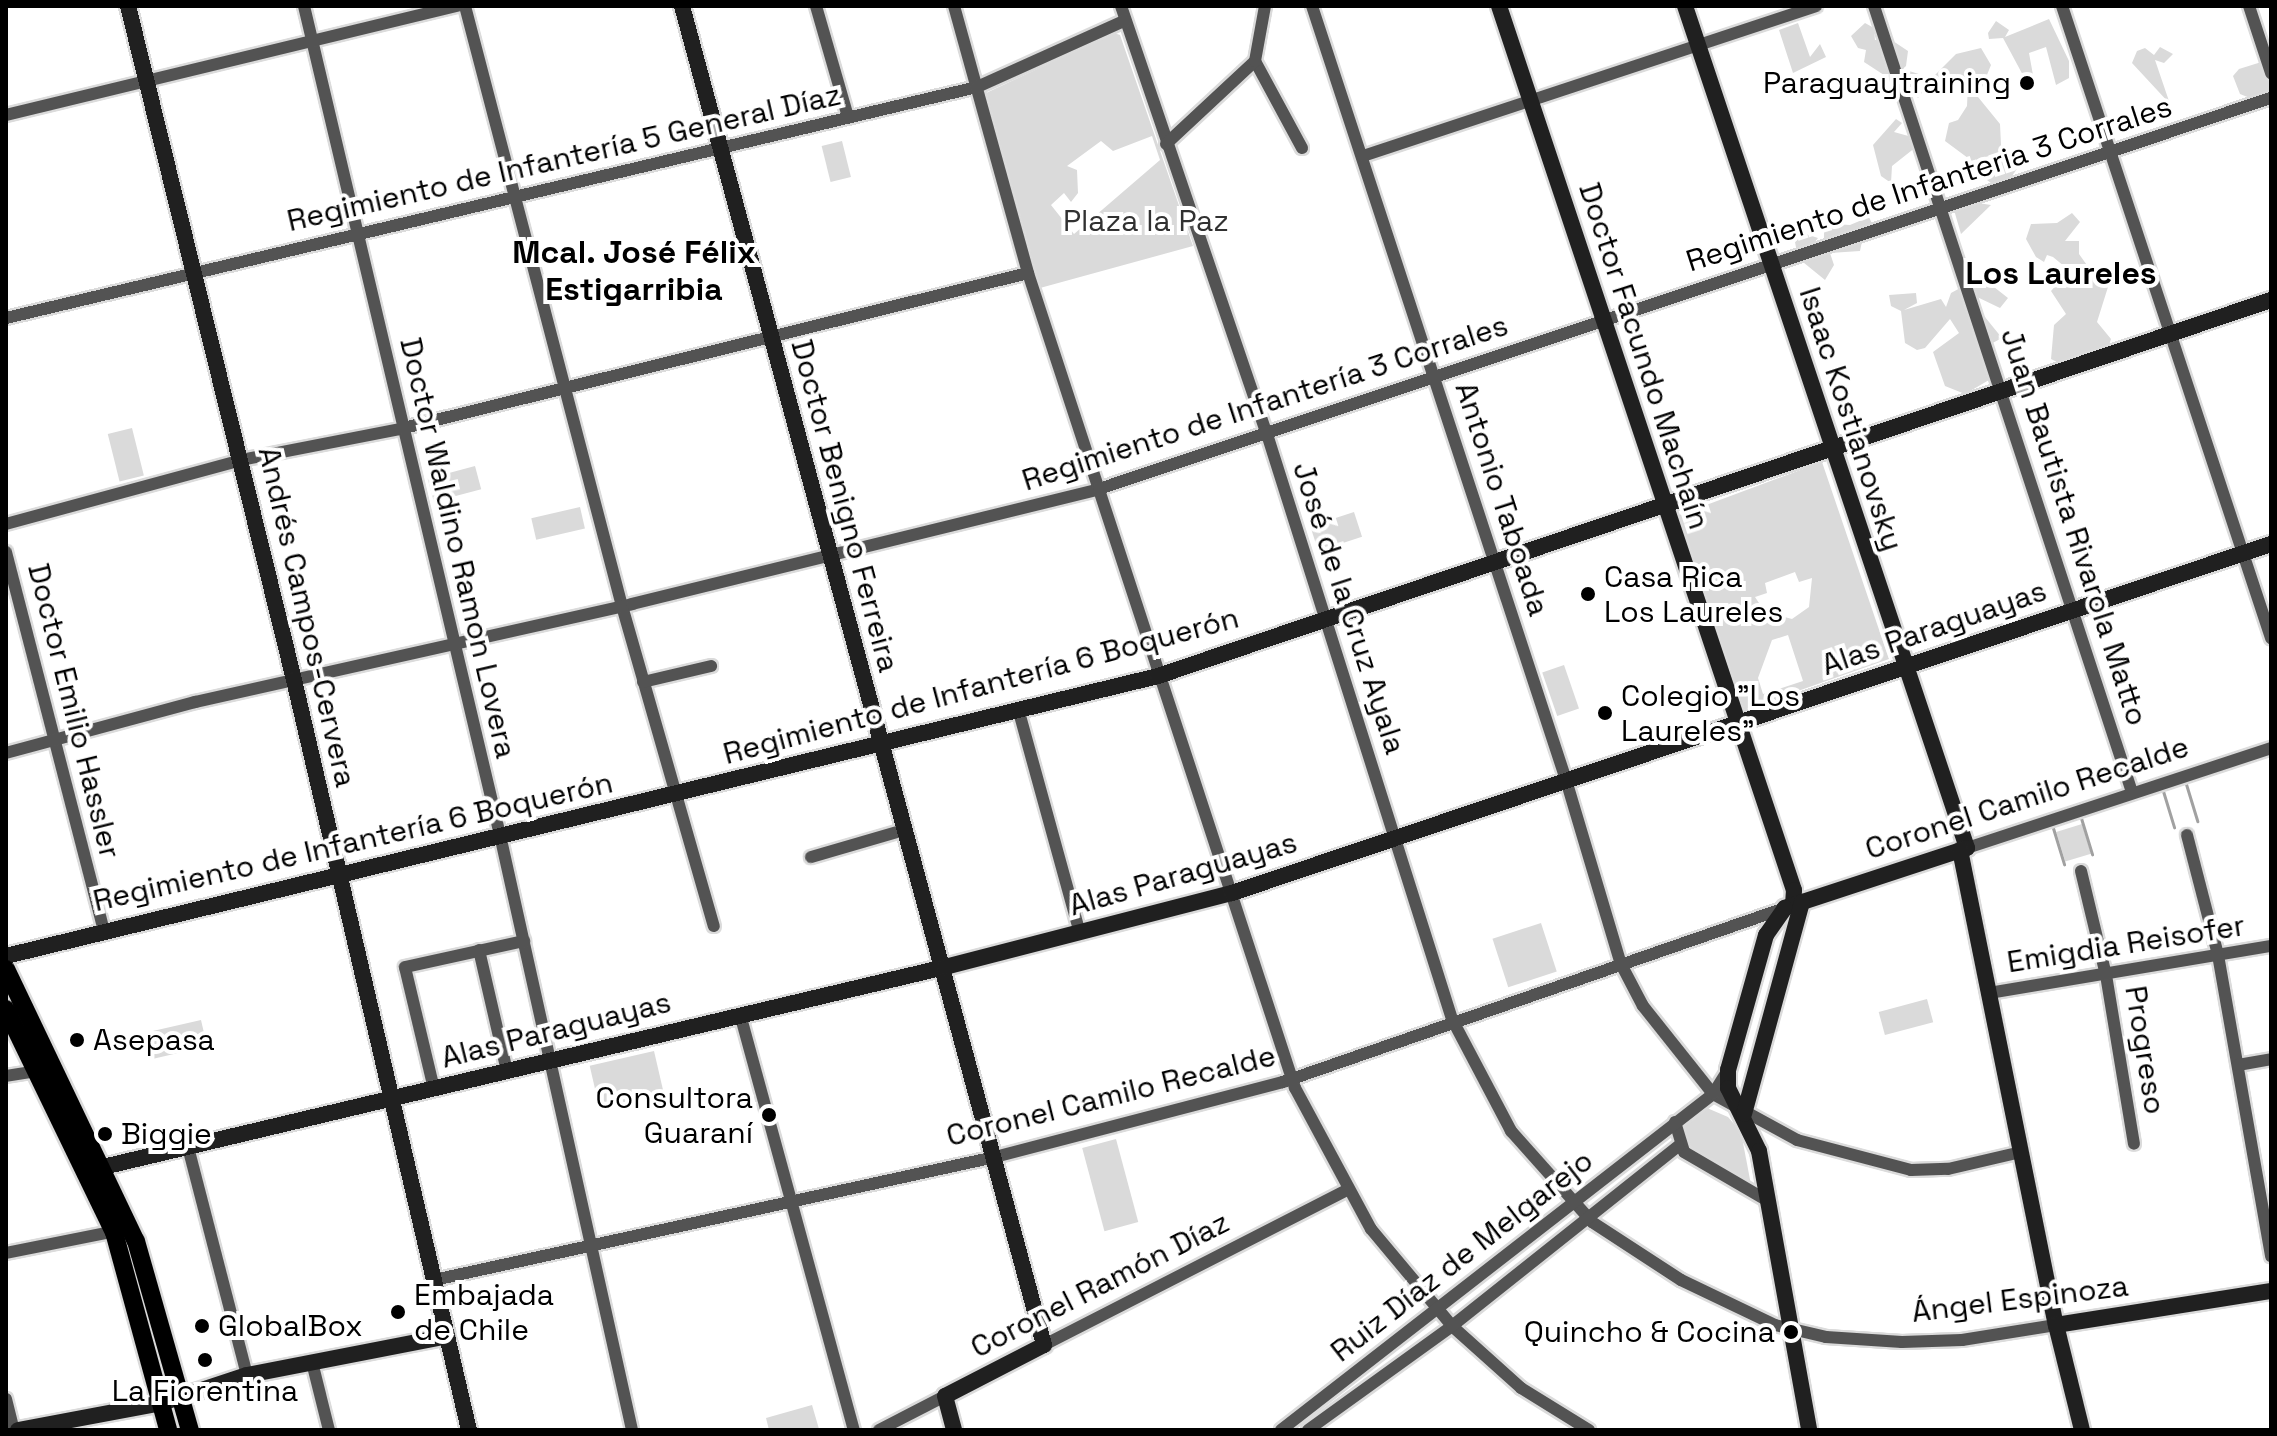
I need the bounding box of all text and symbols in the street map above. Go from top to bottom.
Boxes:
place label: Paraguaytraining [1763,65,2011,101]
marker: Paraguaytraining [2018,74,2036,92]
street label: Regimiento de Infantería 5 General Díaz [284,77,844,239]
street label: Regimiento de Infanteria 3 Corrales [1682,88,2176,280]
street label: Doctor Facundo Machaín [1571,178,1717,534]
park label: Plaza la Paz [1063,203,1229,239]
district label: Mcal. José Félix Estigarribia [512,234,756,309]
district label: Los Laureles [1965,254,2157,292]
street label: Isaac Kostianovsky [1791,283,1911,555]
street label: Regimiento de Infantería 3 Corrales [1018,307,1512,499]
street label: Juan Bautista Rivarola Matto [1993,324,2155,730]
street label: Doctor Waldino Ramon Lovera [392,334,524,762]
street label: Doctor Benigno Ferreira [783,336,907,676]
street label: Antonio Taboada [1447,377,1557,621]
street label: Andrés Campos-Cervera [250,443,364,791]
street label: José de la Cruz Ayala [1285,457,1413,759]
place label: Casa Rica Los Laureles [1604,559,1783,630]
street label: Doctor Emilio Hassler [20,560,128,862]
street label: Alas Paraguayas [1817,573,2051,683]
marker: Casa Rica Los Laureles [1579,585,1597,603]
street label: Regimiento de Infantería 6 Boquerón [719,600,1243,772]
place label: Colegio "Los Laureles" [1621,678,1800,748]
marker: Colegio "Los Laureles" [1596,704,1614,722]
street label: Coronel Camilo Recalde [1861,729,2193,867]
street label: Regimiento de Infantería 6 Boquerón [90,765,616,919]
street label: Alas Paraguayas [1065,824,1301,924]
street label: Emigdia Reisofer [2004,907,2248,981]
street label: Progreso [2117,983,2173,1117]
street label: Alas Paraguayas [438,984,674,1076]
place label: Asepasa [93,1022,215,1058]
marker: Asepasa [68,1031,86,1049]
street label: Coronel Camilo Recalde [943,1038,1279,1154]
place label: Consultora Guaraní [595,1080,753,1150]
marker: Consultora Guaraní [760,1106,778,1124]
place label: Biggie [121,1116,212,1152]
marker: Biggie [96,1125,114,1143]
street label: Ruiz Díaz de Melgarejo [1324,1142,1600,1370]
street label: Coronel Ramón Díaz [965,1204,1235,1366]
street label: Ángel Espinoza [1910,1268,2130,1330]
place label: Embajada de Chile [414,1277,554,1348]
marker: Embajada de Chile [389,1303,407,1321]
place label: GlobalBox [218,1308,363,1344]
place label: Quincho & Cocina [1524,1314,1775,1350]
marker: GlobalBox [193,1317,211,1335]
marker: Quincho & Cocina [1782,1323,1800,1341]
marker: La Fiorentina [196,1351,214,1369]
place label: La Fiorentina [112,1373,298,1409]

